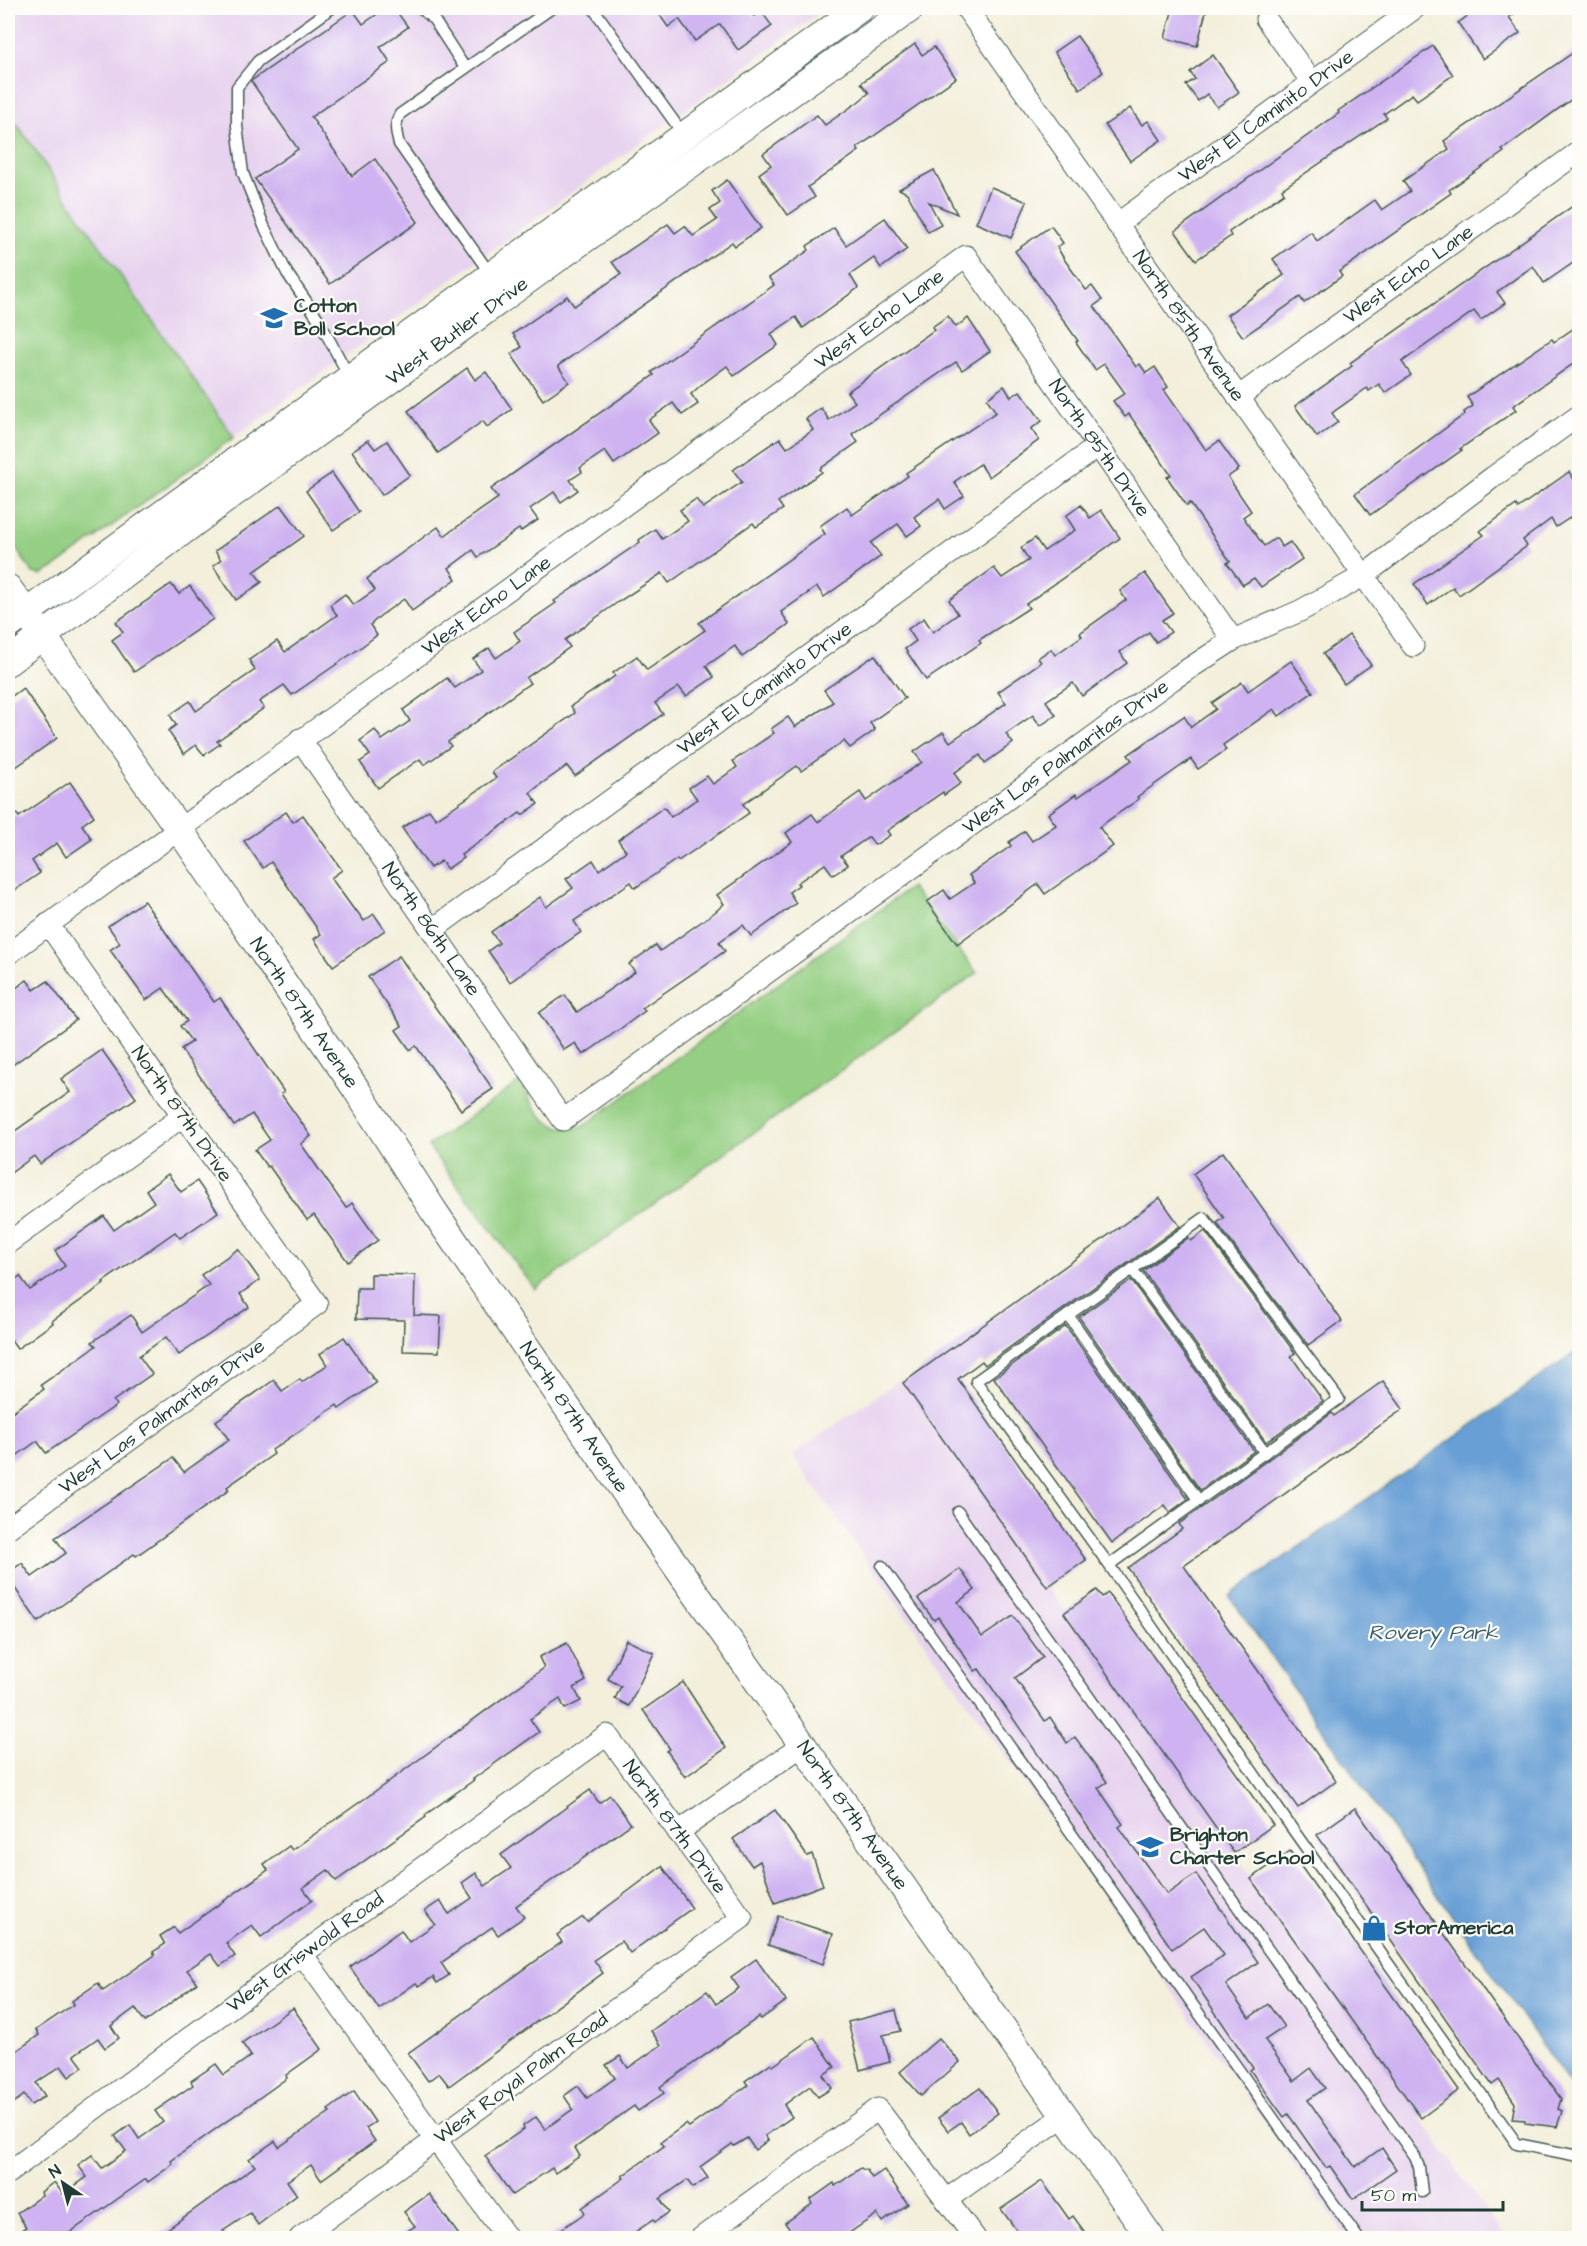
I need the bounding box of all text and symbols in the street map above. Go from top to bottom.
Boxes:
street label: West El Caminito Drive [1173,43,1360,189]
street label: West Echo Lane [1338,218,1479,331]
street label: North 85th Avenue [1126,244,1252,407]
street label: West Echo Lane [809,262,950,376]
street label: West Butler Drive [380,270,534,392]
place label: Cotton Boll School [294,292,395,343]
school or university icon: Cotton Boll School [259,303,289,333]
street label: North 85th Drive [1042,373,1157,523]
street label: West Echo Lane [416,549,557,662]
street label: West El Caminito Drive [671,615,858,762]
street label: West Las Palmaritas Drive [957,673,1174,841]
street label: North 86th Lane [375,856,488,1002]
street label: North 87th Avenue [243,932,366,1094]
street label: North 87th Drive [125,1040,240,1188]
street label: West Las Palmaritas Drive [53,1332,271,1501]
street label: North 87th Avenue [513,1336,635,1498]
water label: Rovery Park [1368,1618,1499,1648]
street label: North 87th Avenue [790,1735,915,1896]
street label: North 87th Drive [616,1754,734,1900]
place label: Brighton Charter School [1170,1821,1314,1872]
school or university icon: Brighton Charter School [1135,1832,1165,1862]
street label: West Griswold Road [221,1886,390,2020]
shop icon: StorAmerica [1359,1913,1389,1943]
place label: StorAmerica [1393,1914,1514,1942]
street label: West Royal Palm Road [428,2005,614,2152]
north arrow [33,2153,93,2213]
text: N [45,2160,65,2183]
scale bar [1362,2174,1503,2212]
text: 50 m [1371,2183,1416,2208]

